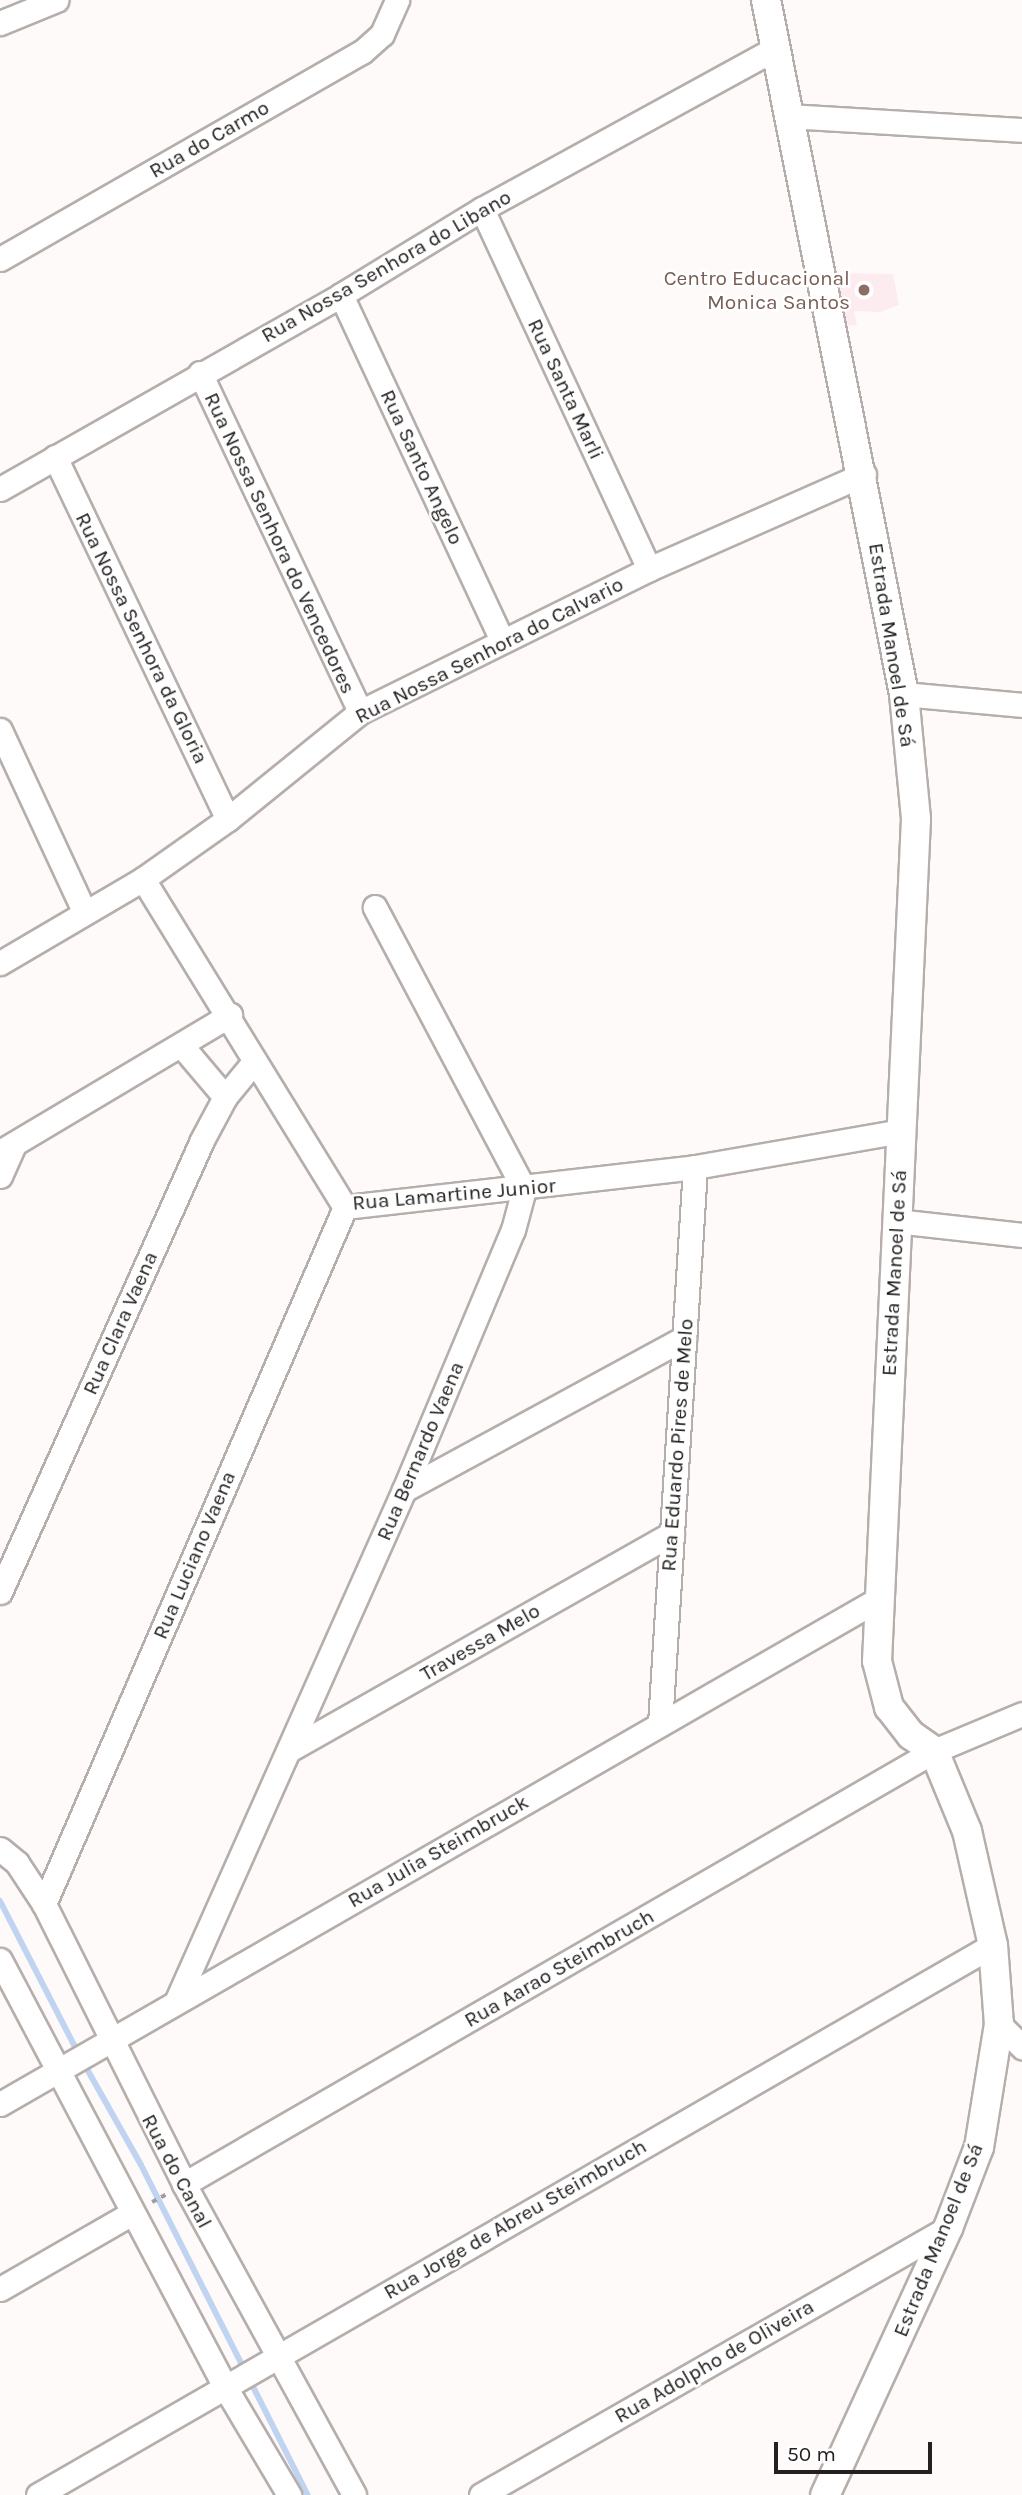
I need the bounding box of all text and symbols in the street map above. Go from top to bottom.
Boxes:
street label: Rua do Carmo [145,95,273,183]
street label: Rua Nossa Senhora do Libano [257,184,515,348]
place label: Centro Educacional Monica Santos [664,265,850,315]
marker: Centro Educacional Monica Santos [856,282,872,298]
street label: Rua Santa Marli [522,315,610,463]
street label: Rua Santo Angelo [375,385,469,549]
street label: Rua Nossa Senhora do Vencedores [199,388,361,698]
street label: Rua Nossa Senhora da Gloria [70,508,214,768]
street label: Estrada Manoel de Sá [863,541,921,749]
street label: Rua Nossa Senhora do Calvario [351,571,627,729]
street label: Estrada Manoel de Sá [876,1169,912,1377]
street label: Rua Lamartine Junior [351,1173,557,1215]
street label: Rua Clara Vaena [77,1247,163,1399]
street label: Rua Eduardo Pires de Melo [656,1318,698,1572]
street label: Rua Bernardo Vaena [371,1358,469,1544]
street label: Rua Luciano Vaena [147,1467,241,1643]
street label: Travessa Melo [416,1598,544,1686]
street label: Rua Julia Steimbruck [343,1789,533,1913]
street label: Rua Aarao Steimbruch [460,1903,658,2033]
street label: Rua do Canal [136,2110,218,2232]
street label: Rua Jorge de Abreu Steimbruch [379,2133,651,2305]
street label: Estrada Manoel de Sá [888,2140,988,2340]
street label: Rua Adolpho de Oliveira [610,2294,818,2428]
scale bar [777,2428,934,2472]
text: 50 m [787,2442,836,2466]

